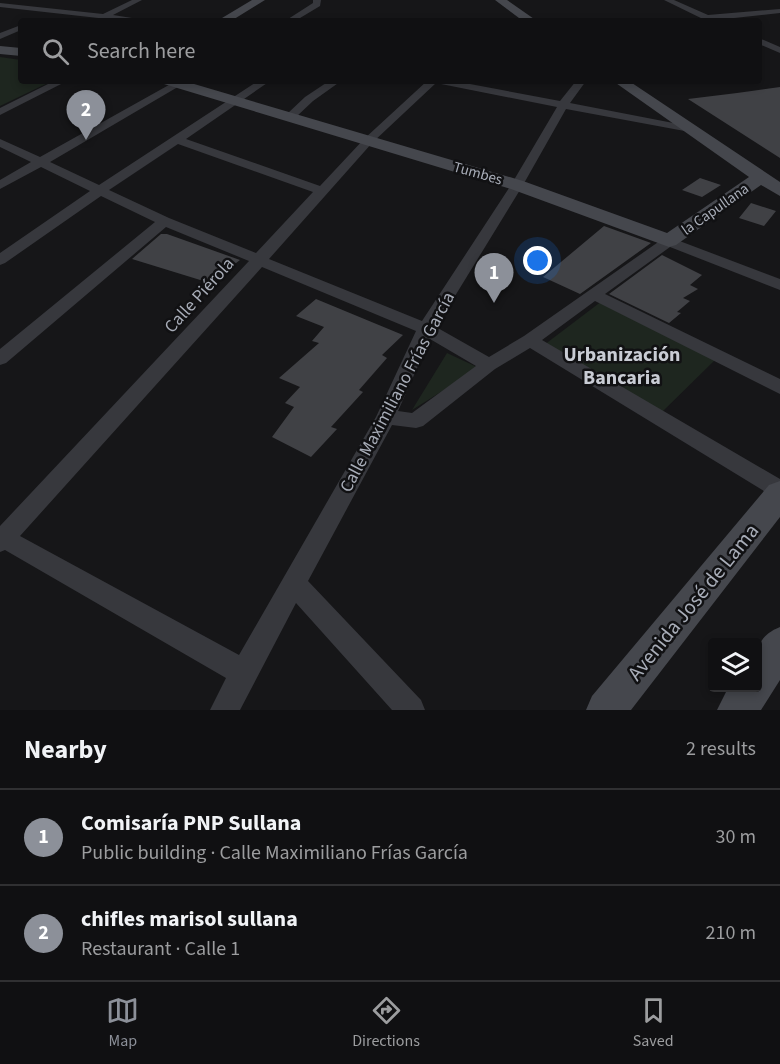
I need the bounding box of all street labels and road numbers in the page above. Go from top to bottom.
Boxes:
street label: Tumbes [451,157,505,190]
street label: la Capullana [677,178,753,240]
street label: Calle Piérola [159,252,240,339]
street label: Calle Maximiliano Frías García [334,288,461,497]
street label: Avenida José de Lama [620,517,766,687]

